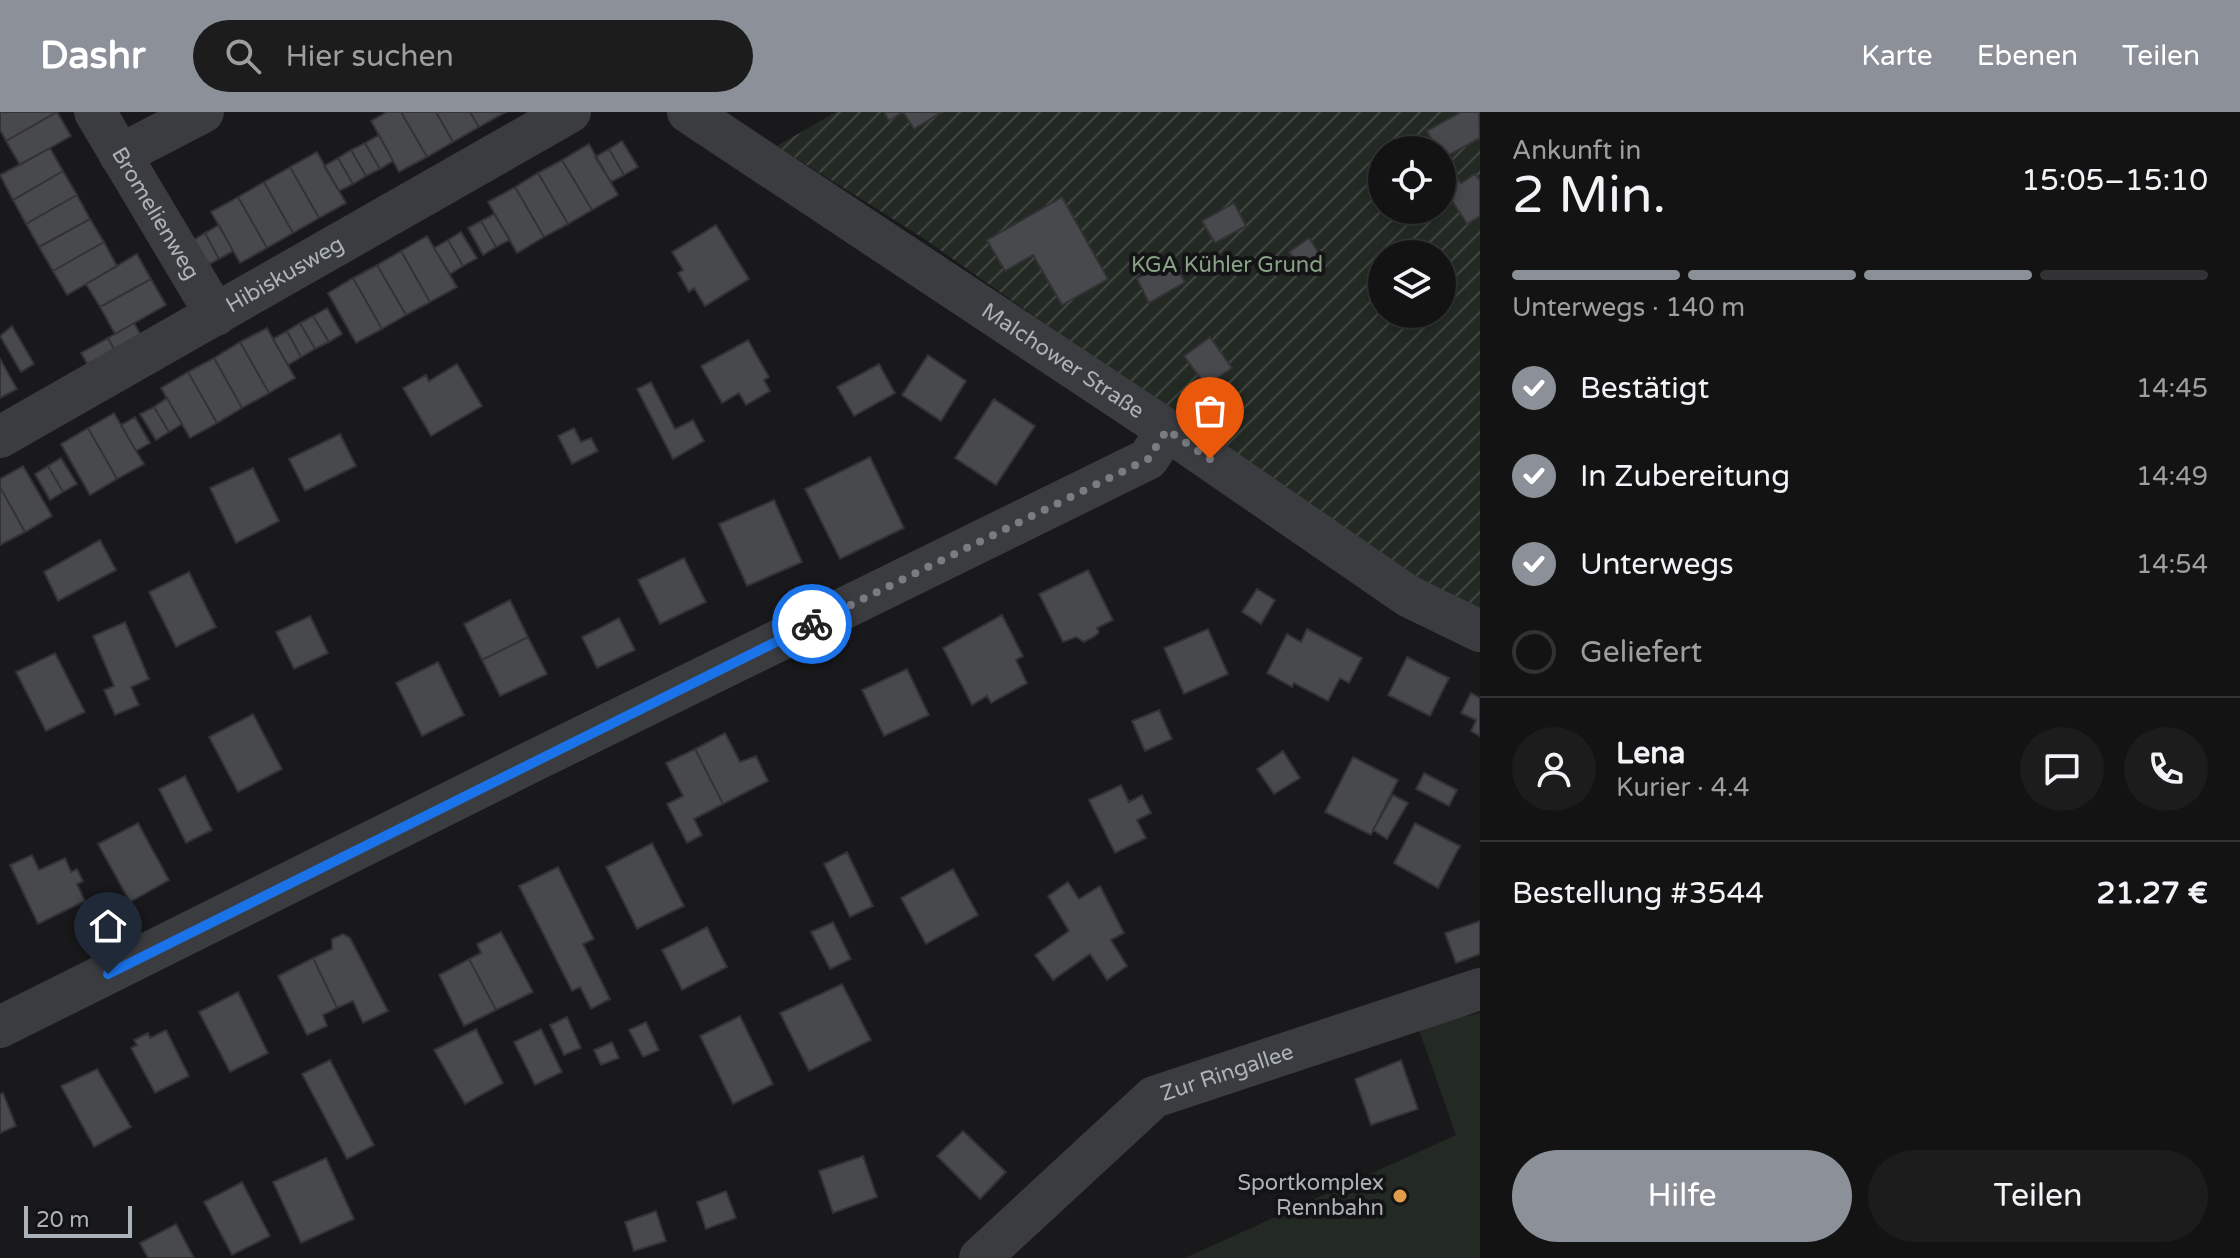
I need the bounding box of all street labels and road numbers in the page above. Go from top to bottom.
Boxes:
street label: Bromelienweg [106,142,205,284]
street label: Hibiskusweg [221,231,348,318]
street label: Malchower Straße [977,298,1149,424]
street label: Zur Ringallee [1157,1039,1297,1107]

